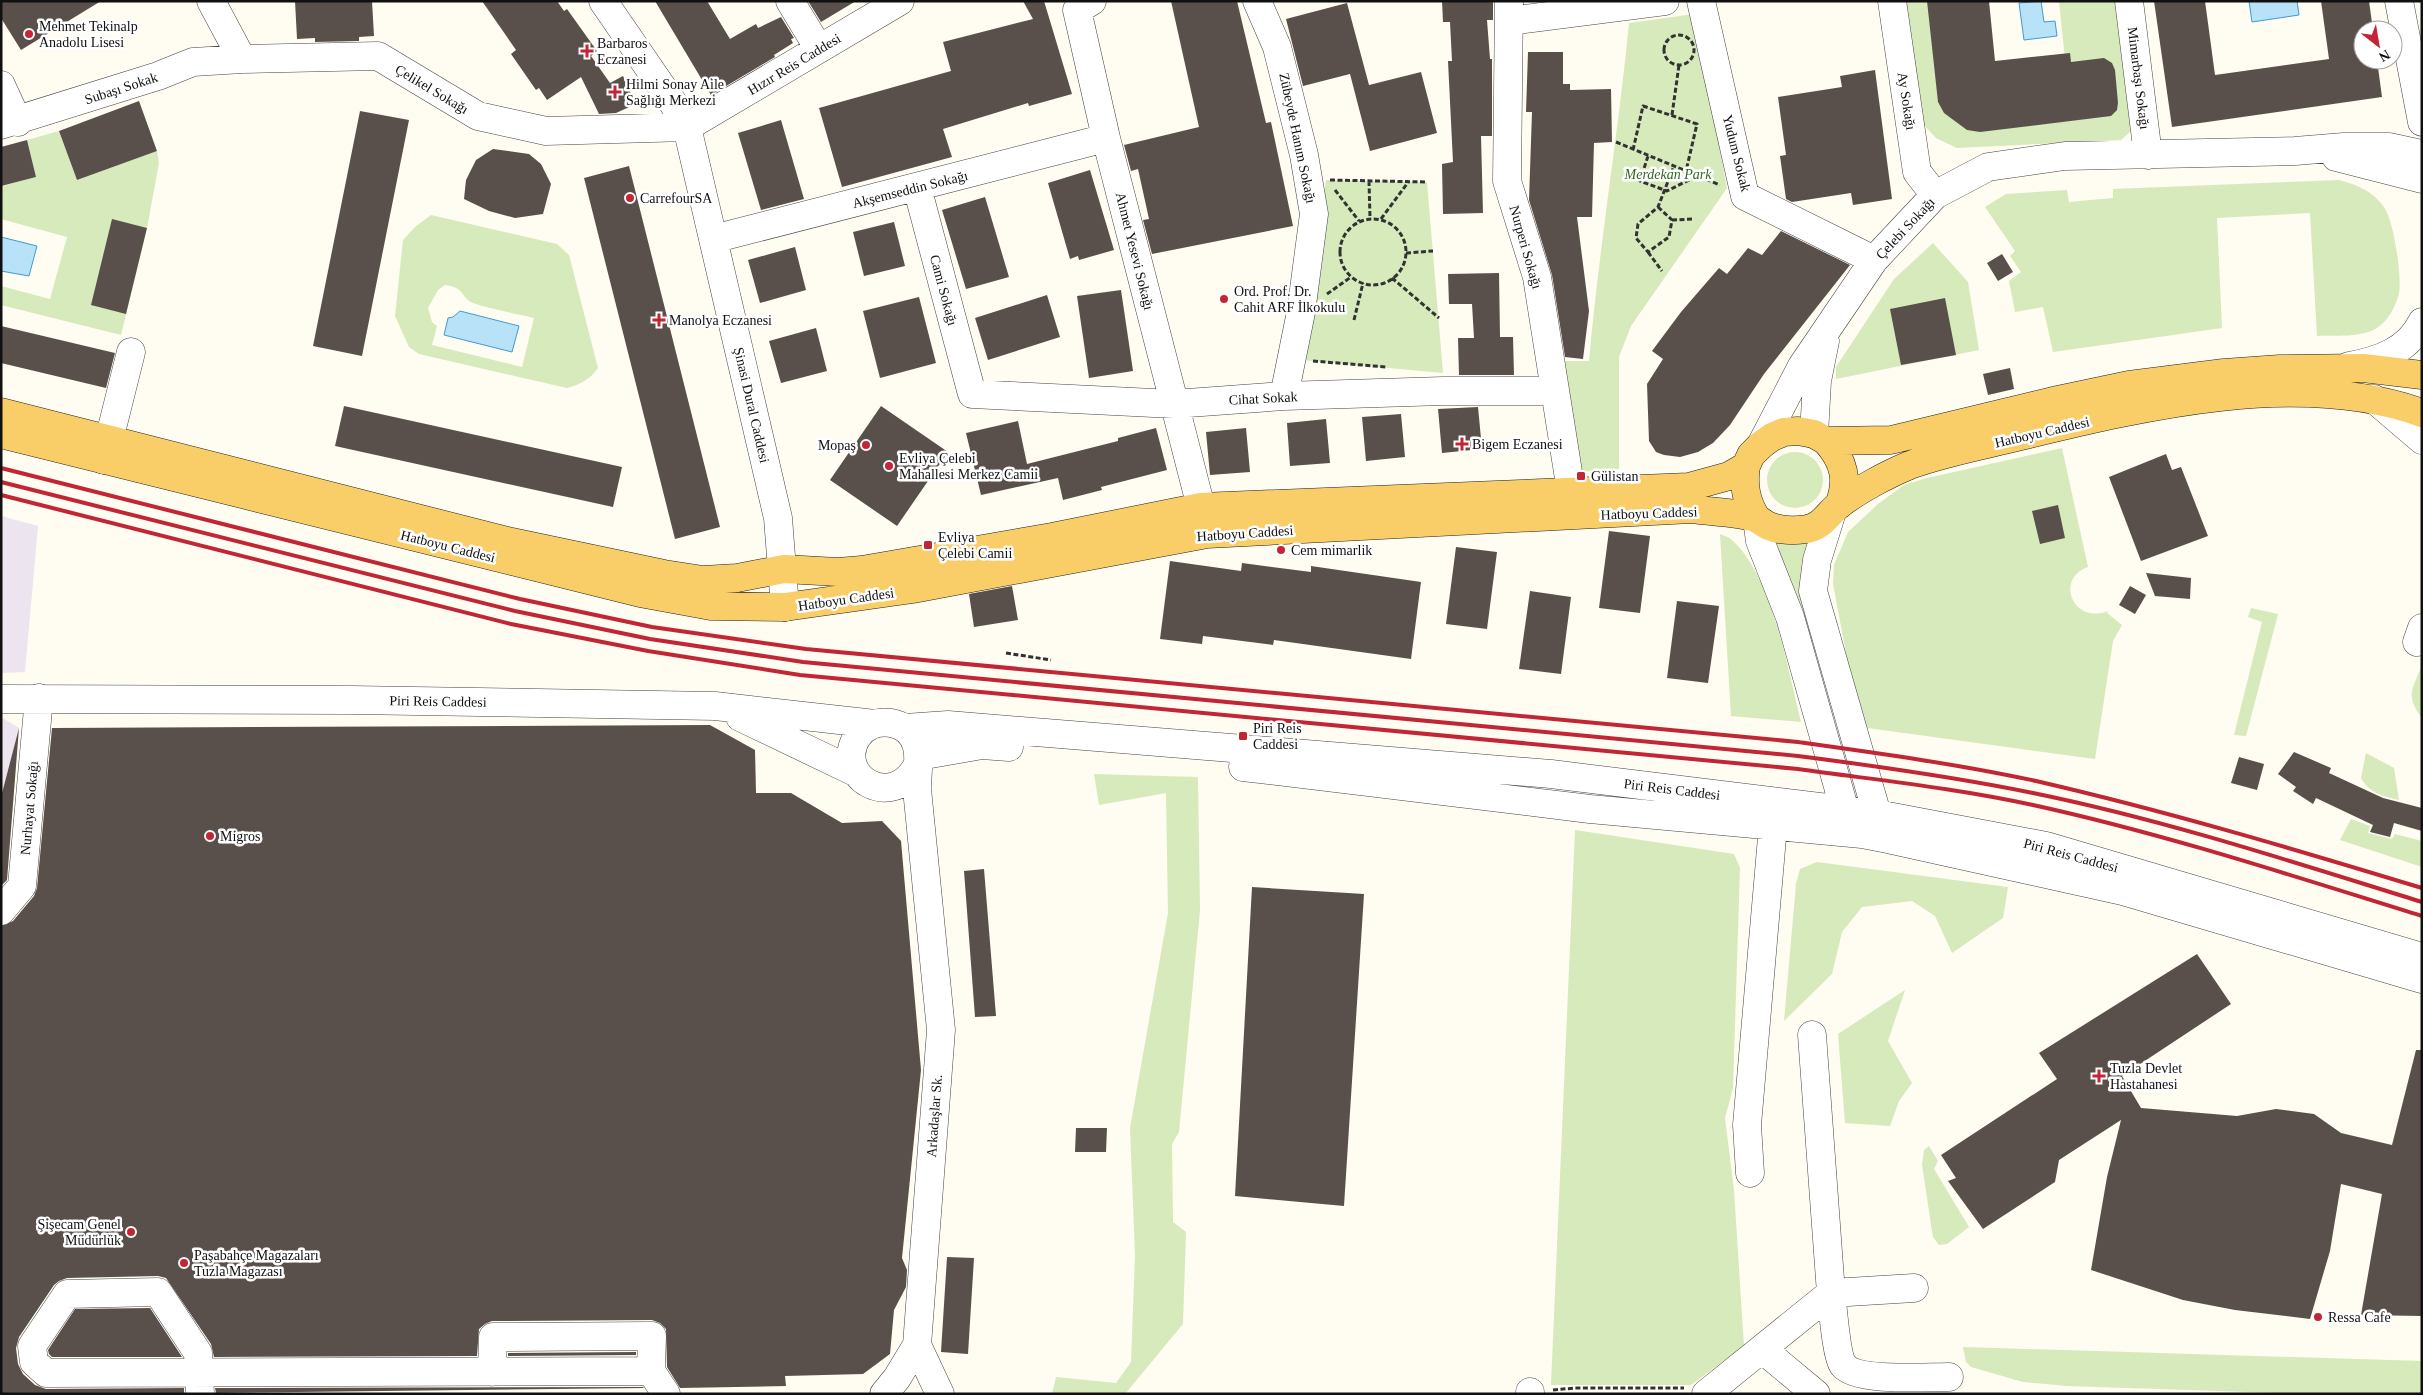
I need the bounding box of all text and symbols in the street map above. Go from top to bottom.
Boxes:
place label: Mehmet Tekinalp Anadolu Lisesi [39,19,138,50]
north arrow [2353,20,2403,70]
street label: Mimarbaşı Sokağı [2125,26,2152,130]
marker: Mehmet Tekinalp Anadolu Lisesi [23,28,35,40]
street label: Hızır Reis Caddesi [745,31,844,98]
place label: Barbaros Eczanesi [597,36,648,67]
marker: Barbaros Eczanesi [581,45,593,57]
text: N [2376,47,2393,65]
street label: Çelikel Sokağı [392,62,471,117]
street label: Subaşı Sokak [83,70,160,107]
street label: Ay Sokağı [1895,71,1918,131]
street label: Zübeyde Hanım Sokağı [1276,72,1319,205]
place label: Hilmi Sonay Aile Sağlığı Merkezi [626,77,724,108]
marker: Hilmi Sonay Aile Sağlığı Merkezi [608,85,622,99]
street label: Yudum Sokak [1720,113,1753,193]
park label: Merdekan Park [1624,167,1712,182]
street label: Akşemseddin Sokağı [851,168,970,211]
place label: CarrefourSA [640,191,713,206]
street label: Ahmet Yesevi Sokağı [1113,191,1156,312]
marker: CarrefourSA [624,192,636,204]
street label: Çelebi Sokağı [1873,194,1938,262]
street label: Nurperi Sokağı [1506,204,1545,291]
street label: Cami Sokağı [927,253,960,327]
place label: Ord. Prof. Dr. Cahit ARF İlkokulu [1234,284,1345,315]
marker: Ord. Prof. Dr. Cahit ARF İlkokulu [1218,293,1230,305]
place label: Manolya Eczanesi [669,313,772,328]
marker: Manolya Eczanesi [653,314,665,326]
street label: Şinasi Dural Caddesi [731,346,772,464]
street label: Cihat Sokak [1228,389,1298,408]
street label: Hatboyu Caddesi [1993,414,2091,451]
place label: Bigem Eczanesi [1472,437,1563,452]
place label: Mopaş [818,438,856,453]
marker: Bigem Eczanesi [1456,438,1468,450]
marker: Mopaş [860,439,872,451]
place label: Evliya Çelebi Mahallesi Merkez Camii [899,451,1038,482]
marker: Evliya Çelebi Mahallesi Merkez Camii [883,460,895,472]
place label: Gülistan [1591,469,1638,484]
marker: Gülistan [1575,470,1587,482]
street label: Hatboyu Caddesi [1600,504,1698,523]
street label: Hatboyu Caddesi [1196,523,1294,544]
street label: Hatboyu Caddesi [399,527,497,565]
place label: Evliya Çelebi Camii [938,530,1012,561]
marker: Evliya Çelebi Camii [922,539,934,551]
place label: Cem mimarlik [1291,543,1372,558]
marker: Cem mimarlik [1275,544,1287,556]
street label: Hatboyu Caddesi [797,585,895,614]
street label: Piri Reis Caddesi [389,693,487,710]
place label: Piri Reis Caddesi [1253,721,1302,752]
marker: Piri Reis Caddesi [1237,730,1249,742]
street label: Nurhayat Sokağı [18,760,41,856]
street label: Piri Reis Caddesi [1623,776,1721,803]
place label: Migros [220,829,260,844]
marker: Migros [204,830,216,842]
street label: Piri Reis Caddesi [2022,836,2120,875]
place label: Tuzla Devlet Hastahanesi [2110,1061,2182,1092]
marker: Tuzla Devlet Hastahanesi [2092,1069,2106,1083]
street label: Arkadaşlar Sk. [924,1074,945,1158]
place label: Şişecam Genel Müdürlük [37,1217,121,1248]
marker: Şişecam Genel Müdürlük [125,1226,137,1238]
place label: Paşabahçe Magazaları Tuzla Magazası [194,1248,319,1279]
marker: Paşabahçe Magazaları Tuzla Magazası [178,1257,190,1269]
place label: Ressa Cafe [2328,1310,2391,1325]
marker: Ressa Cafe [2312,1311,2324,1323]

